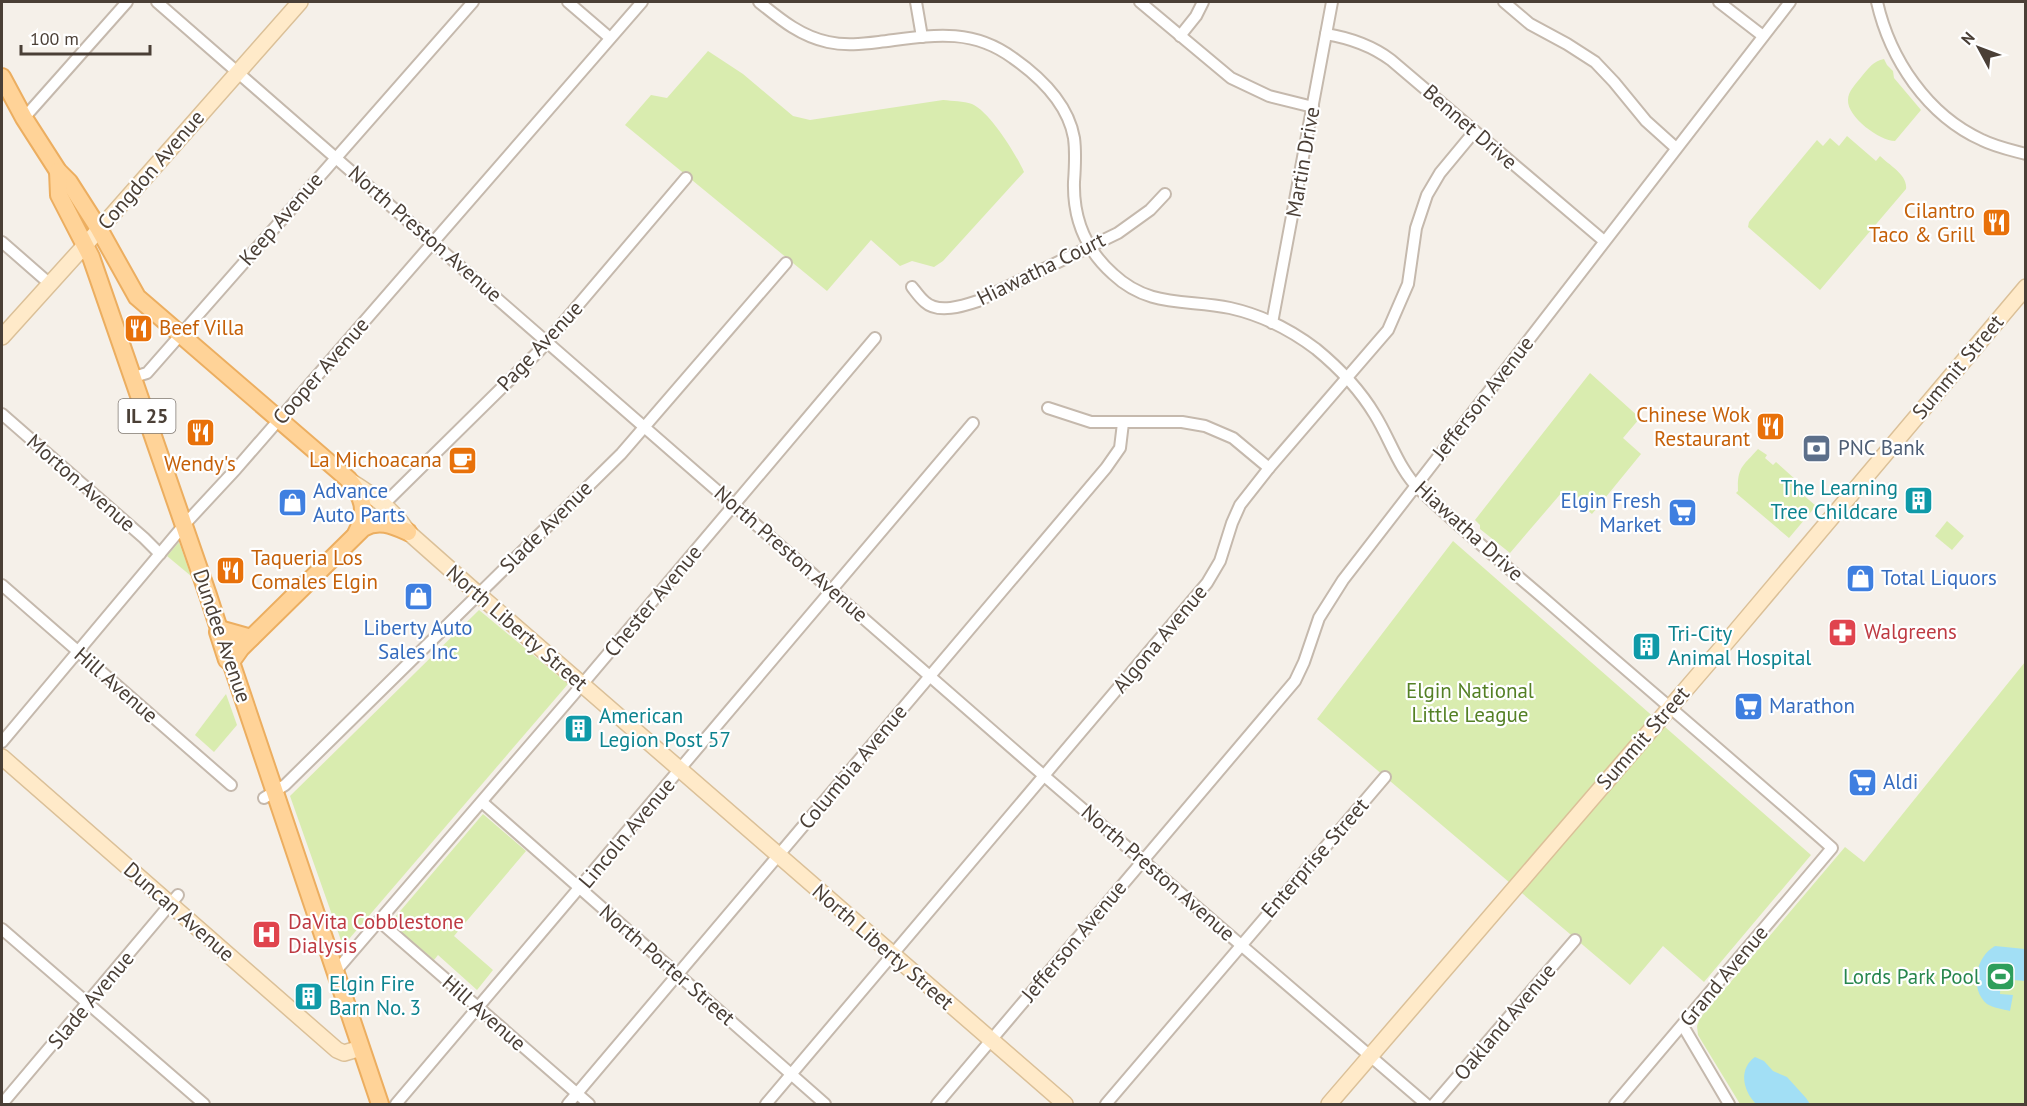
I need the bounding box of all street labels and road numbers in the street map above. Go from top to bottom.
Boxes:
street label: Bennet Drive [1418,78,1523,175]
street label: Congdon Avenue [91,104,210,235]
street label: Martin Drive [1280,105,1326,219]
street label: North Preston Avenue [343,159,508,308]
street label: Keep Avenue [233,166,328,271]
street label: Hiawatha Court [972,226,1109,311]
street label: Page Avenue [491,295,588,397]
street label: Summit Street [1906,309,2009,425]
street label: Cooper Avenue [267,311,375,430]
street label: Jefferson Avenue [1425,330,1539,466]
road number: IL 25 [118,399,176,433]
street label: Morton Avenue [21,428,141,537]
street label: Slade Avenue [494,475,598,579]
street label: Hiawatha Drive [1409,475,1530,587]
street label: North Preston Avenue [709,479,874,628]
street label: Chester Avenue [598,539,707,662]
street label: North Liberty Street [441,559,594,697]
street label: Dundee Avenue [187,566,258,706]
street label: Algona Avenue [1106,579,1213,698]
street label: Hill Avenue [69,641,164,728]
street label: Summit Street [1590,680,1695,795]
street label: Columbia Avenue [792,699,913,835]
street label: Lincoln Avenue [572,772,681,894]
street label: Enterprise Street [1255,792,1374,923]
street label: North Preston Avenue [1076,798,1241,947]
street label: Duncan Avenue [118,856,240,967]
street label: Jefferson Avenue [1014,875,1132,1008]
street label: North Liberty Street [807,878,960,1016]
street label: North Porter Street [594,898,741,1031]
street label: Grand Avenue [1674,920,1774,1032]
street label: Slade Avenue [42,945,140,1054]
street label: Oakland Avenue [1448,958,1561,1086]
street label: Hill Avenue [437,969,532,1056]

